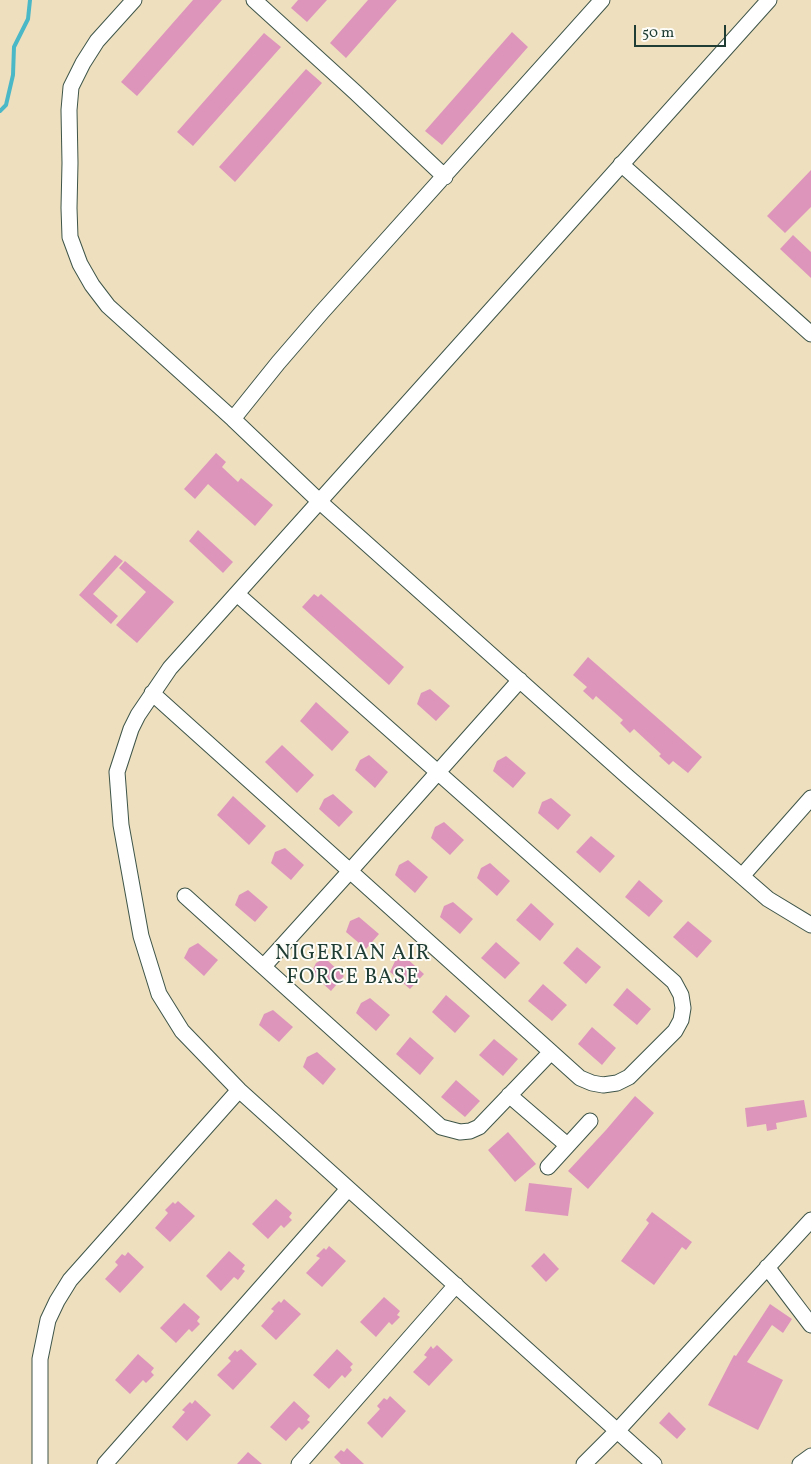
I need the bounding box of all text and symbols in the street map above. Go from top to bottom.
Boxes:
scale bar [636,15,728,47]
text: 50 m [642,23,674,44]
district label: NIGERIAN AIR FORCE BASE [274,942,432,992]

